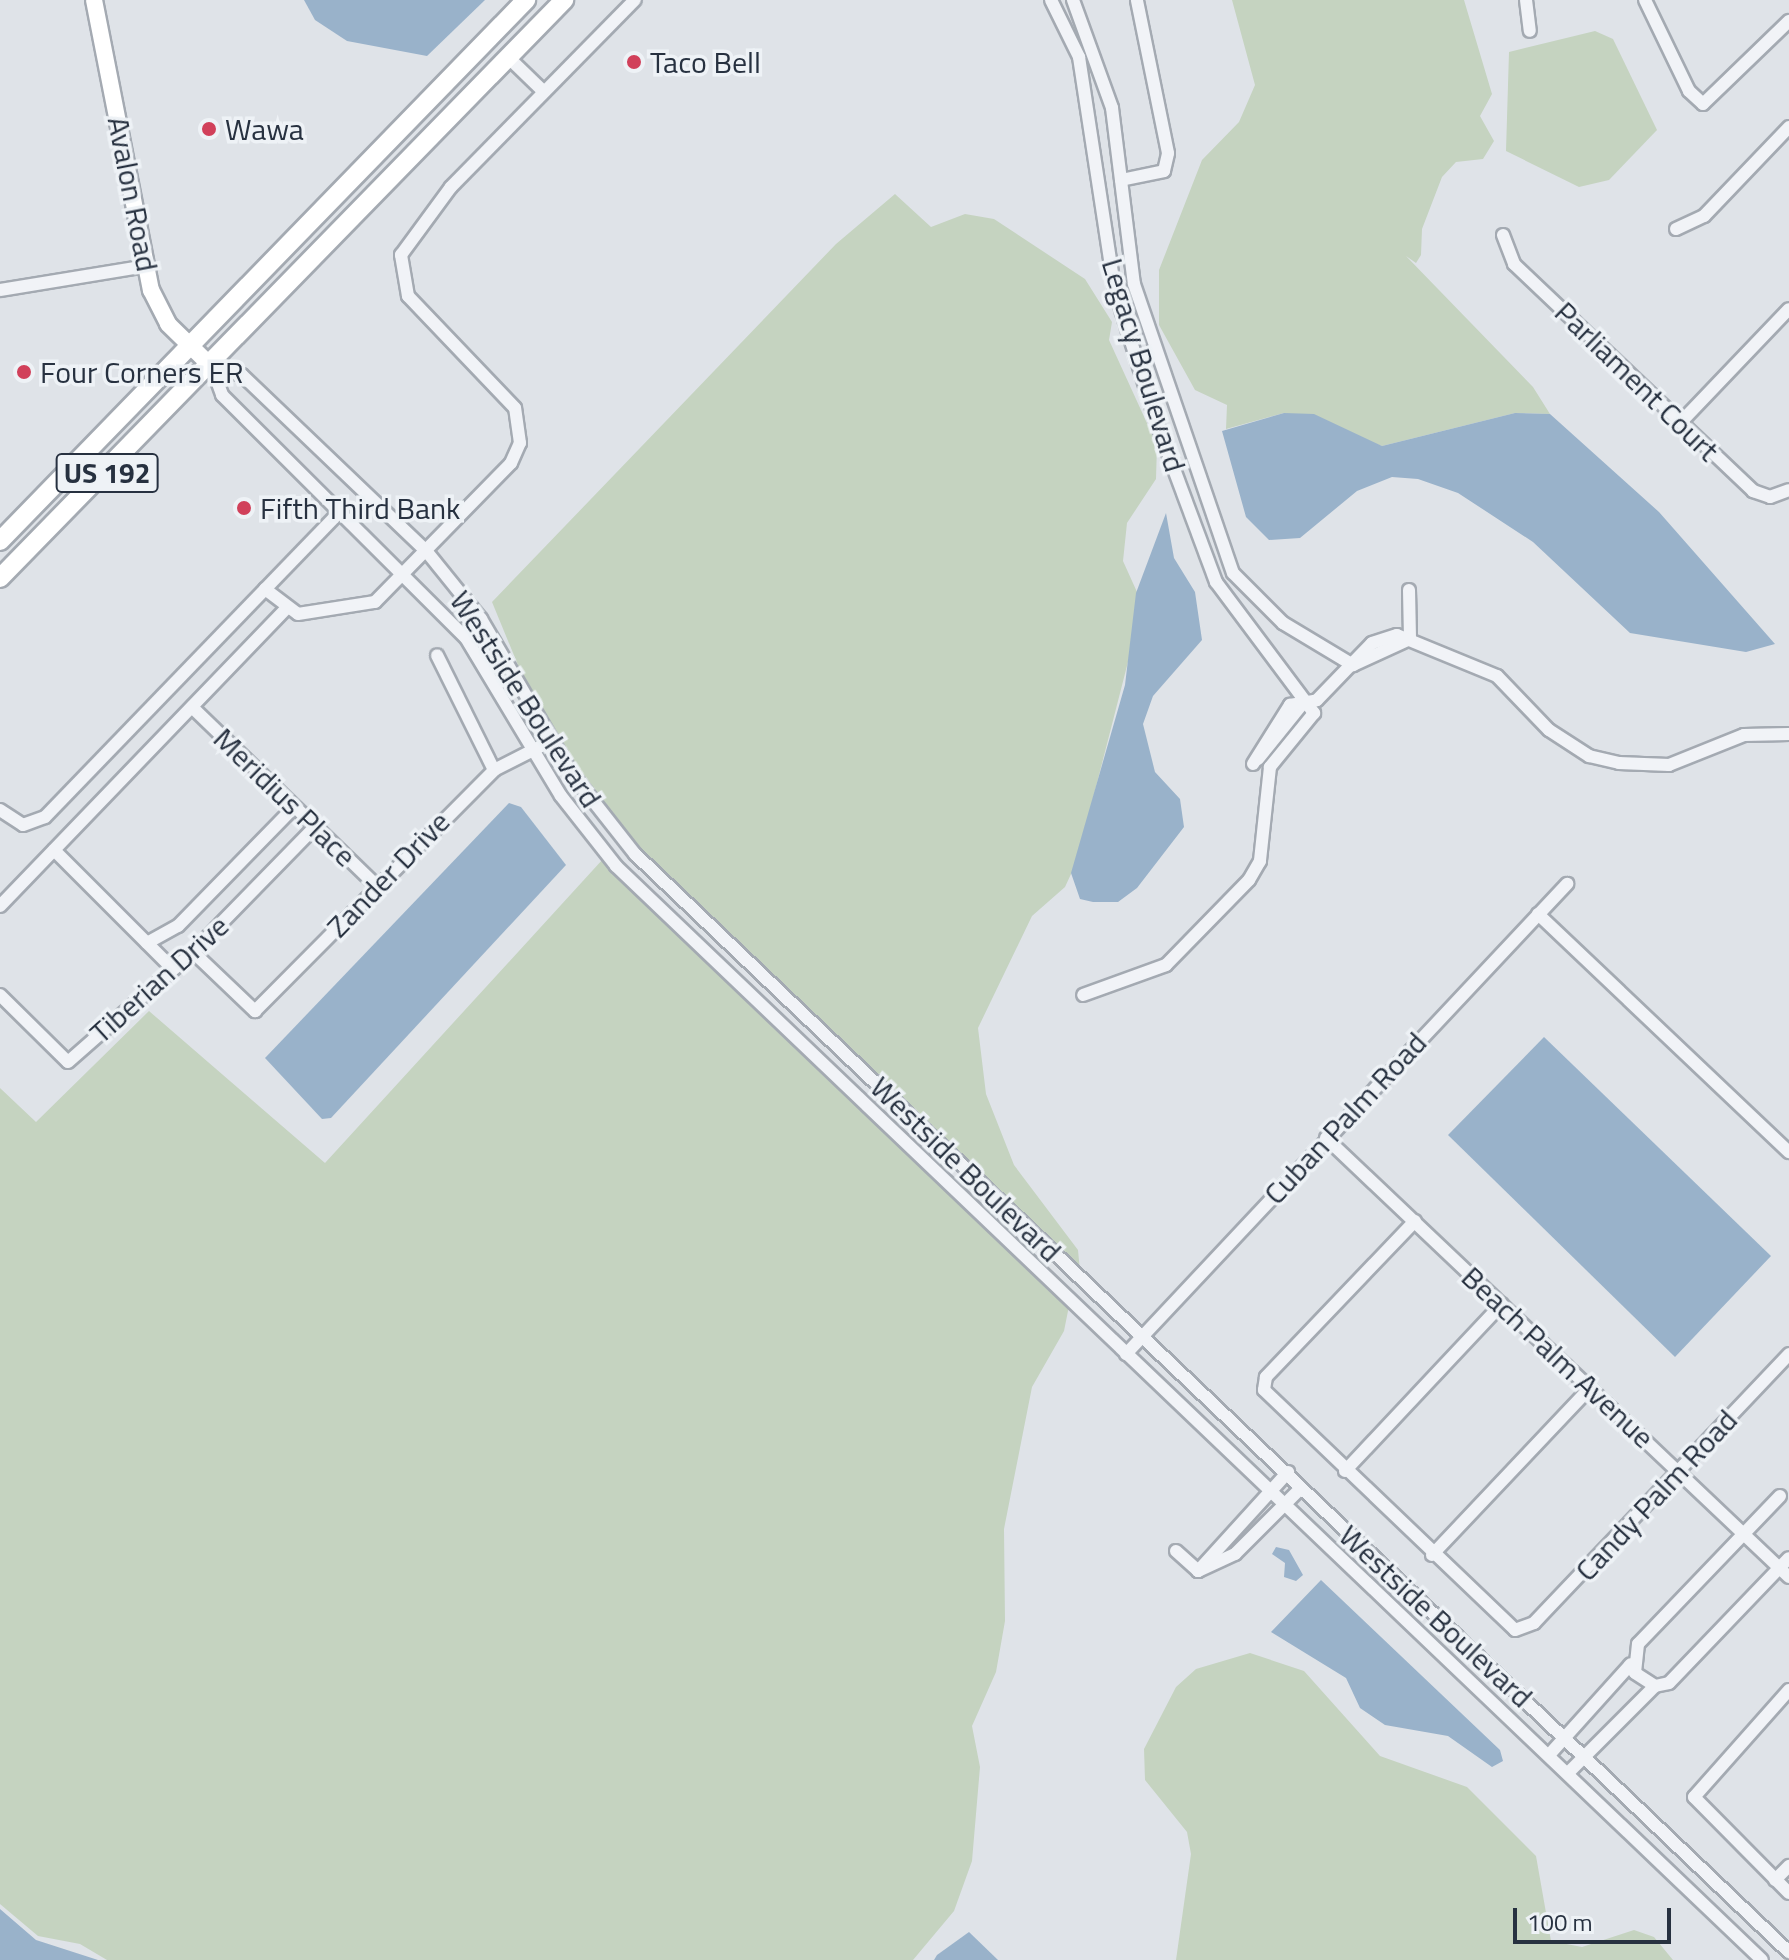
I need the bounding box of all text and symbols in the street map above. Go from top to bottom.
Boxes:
place label: Taco Bell [650,44,761,80]
marker: Taco Bell [625,53,643,71]
place label: Wawa [225,111,304,147]
street label: Avalon Road [100,114,166,274]
marker: Wawa [200,120,218,138]
street label: Legacy Boulevard [1094,254,1194,476]
street label: Parliament Court [1548,294,1726,468]
place label: Four Corners ER [40,354,243,390]
marker: Four Corners ER [15,363,33,381]
road number: US 192 [55,449,159,497]
place label: Fifth Third Bank [260,490,460,526]
marker: Fifth Third Bank [235,499,253,517]
street label: Westside Boulevard [443,584,609,814]
street label: Meridius Place [206,720,364,874]
street label: Zander Drive [319,804,457,944]
street label: Tiberian Drive [82,908,236,1050]
street label: Cuban Palm Road [1256,1025,1434,1211]
street label: Westside Boulevard [863,1069,1069,1269]
street label: Beach Palm Avenue [1454,1259,1662,1455]
street label: Candy Palm Road [1568,1402,1744,1588]
street label: Westside Boulevard [1332,1517,1540,1715]
scale bar [1517,1892,1675,1942]
text: 100 m [1527,1904,1593,1940]

